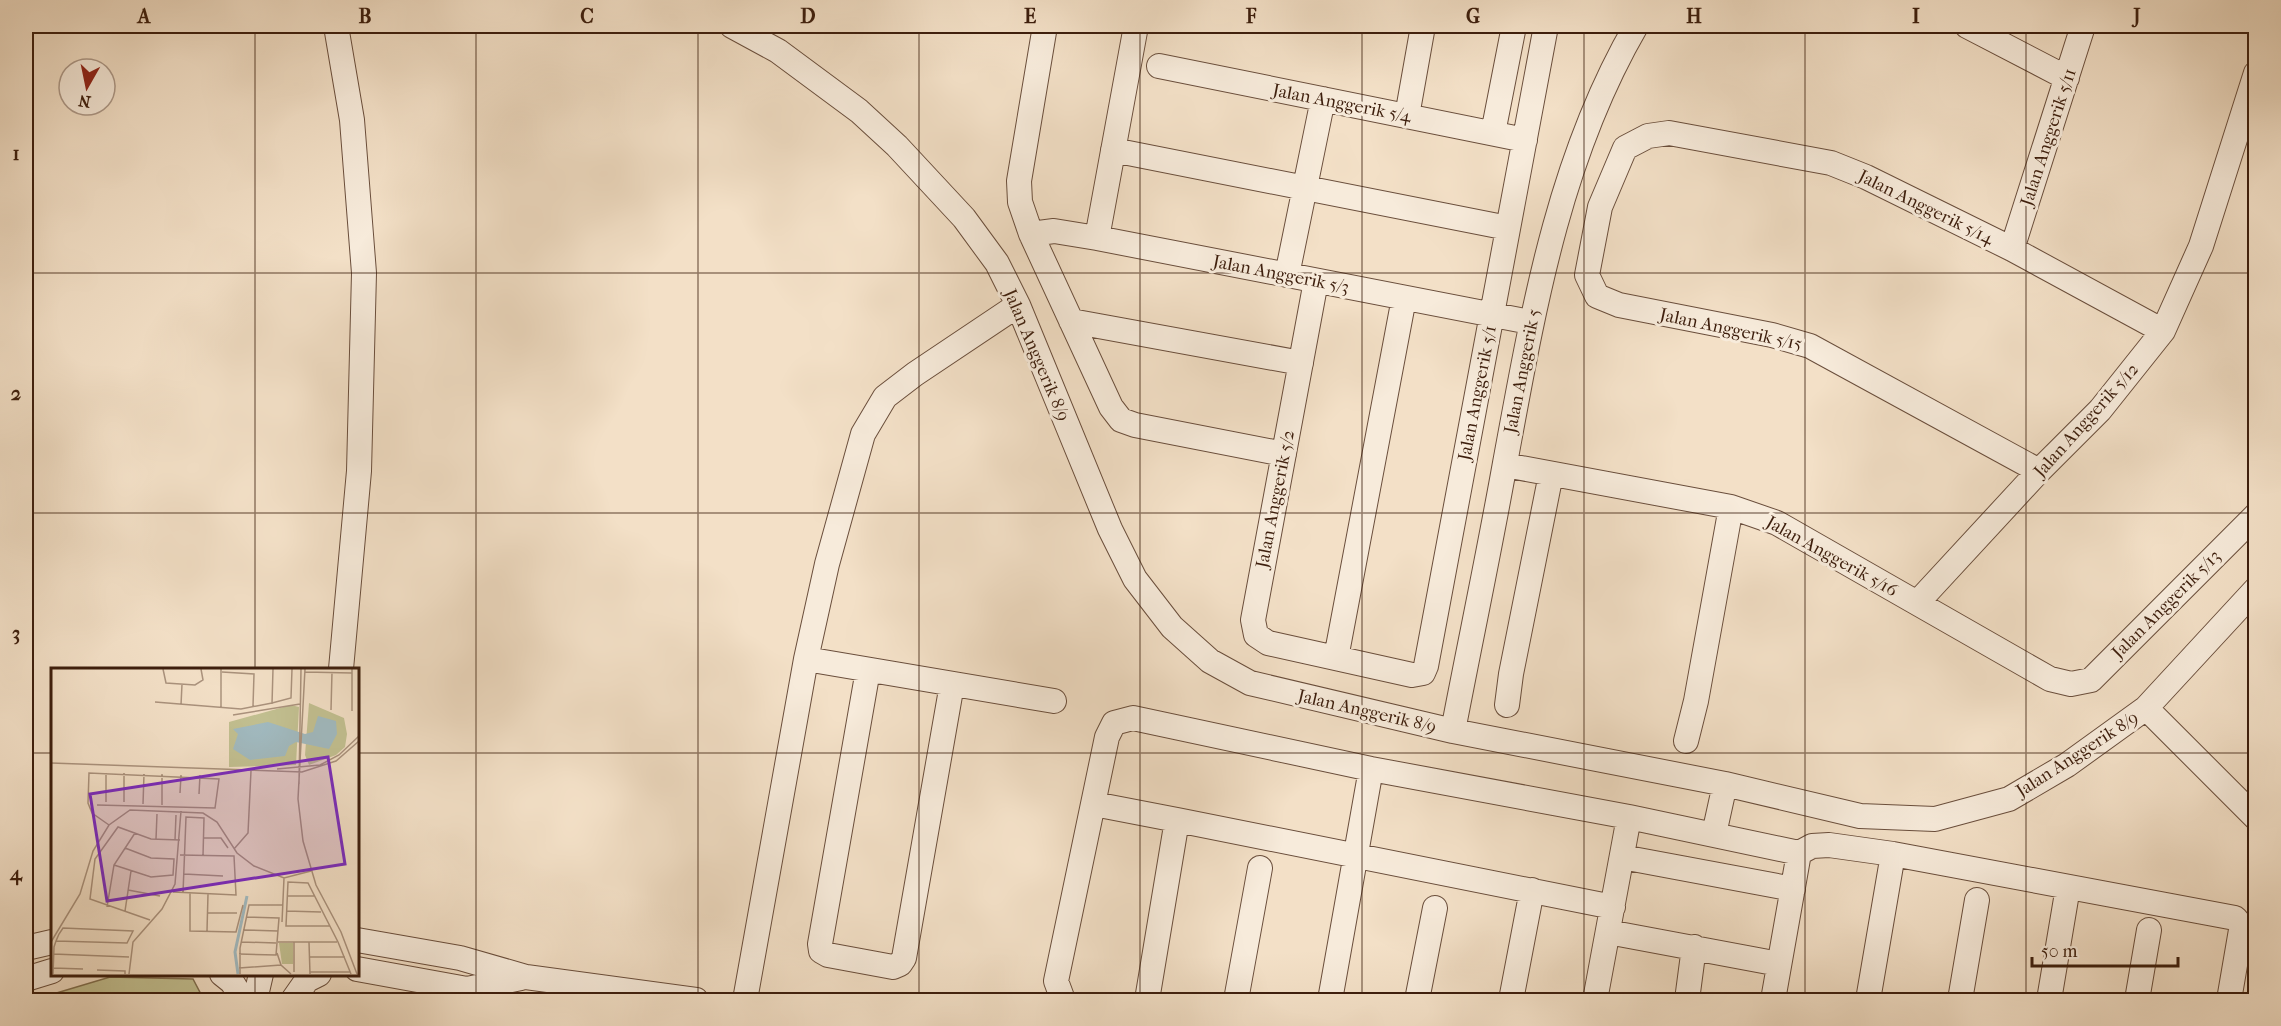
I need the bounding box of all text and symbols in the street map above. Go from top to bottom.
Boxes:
text: A [136,5,152,28]
text: B [358,5,372,28]
text: C [580,5,594,28]
text: D [800,5,816,28]
text: E [1024,5,1036,28]
text: F [1245,5,1257,28]
text: G [1466,5,1480,28]
text: H [1686,5,1702,28]
text: I [1912,5,1920,28]
text: J [2131,5,2141,28]
north arrow [57,57,117,117]
street label: Jalan Anggerik 5/11 [2016,66,2081,211]
street label: Jalan Anggerik 5/4 [1269,79,1413,127]
text: N [76,91,92,112]
text: 1 [12,142,20,165]
street label: Jalan Anggerik 5/14 [1853,165,1997,249]
street label: Jalan Anggerik 5/3 [1209,251,1351,298]
street label: Jalan Anggerik 8/9 [998,284,1074,424]
street label: Jalan Anggerik 5/15 [1656,304,1804,355]
street label: Jalan Anggerik 5 [1500,307,1545,437]
street label: Jalan Anggerik 5/1 [1454,324,1501,464]
street label: Jalan Anggerik 5/12 [2028,359,2143,483]
text: 2 [11,382,21,405]
street label: Jalan Anggerik 5/2 [1251,428,1299,572]
street label: Jalan Anggerik 5/16 [1761,511,1901,601]
street label: Jalan Anggerik 5/13 [2106,546,2225,664]
text: 3 [12,622,20,645]
inset map [51,668,358,975]
street label: Jalan Anggerik 8/9 [1294,685,1438,738]
street label: Jalan Anggerik 8/9 [2011,707,2142,803]
text: 4 [9,862,23,886]
scale bar [2032,930,2178,968]
text: 50 m [2041,941,2078,962]

